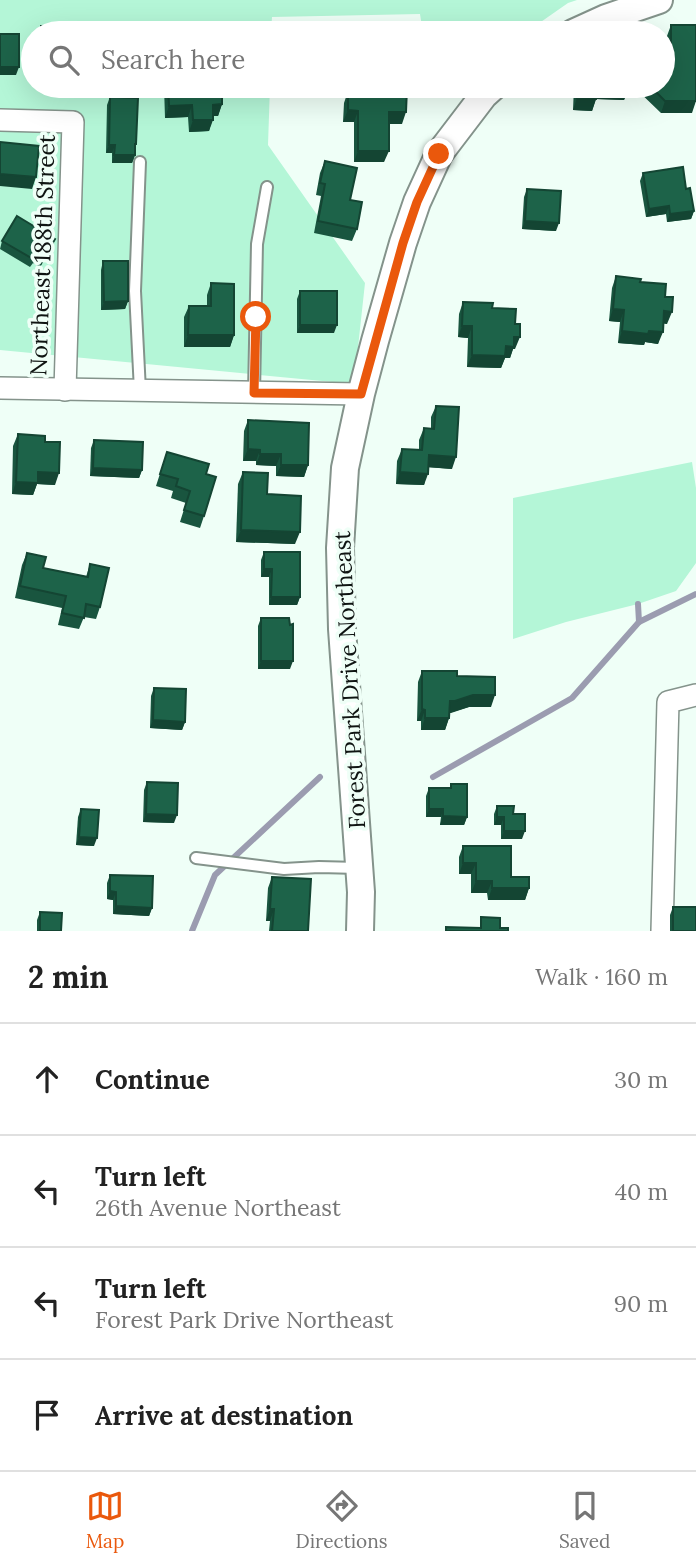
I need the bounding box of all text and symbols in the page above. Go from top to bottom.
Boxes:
search box [21,21,675,98]
icon: search [45,41,83,79]
text: Search here [101,43,245,76]
street label: Northeast 188th Street [23,134,61,376]
route end [423,138,454,169]
route start [240,301,271,332]
street label: Forest Park Drive Northeast [327,530,371,830]
text: 2 min [28,958,108,996]
text: Walk · 160 m [535,962,668,991]
icon: ahead [28,1060,66,1098]
text: Continue [95,1063,210,1096]
text: 30 m [614,1065,668,1094]
text: Turn left [95,1160,206,1193]
icon: left [28,1172,66,1210]
text: 40 m [615,1177,668,1206]
text: 26th Avenue Northeast [95,1193,341,1222]
text: Turn left [95,1272,206,1305]
icon: left [28,1284,66,1322]
text: 90 m [614,1289,668,1318]
text: Forest Park Drive Northeast [95,1305,393,1334]
icon: arrive [28,1396,66,1434]
text: Arrive at destination [95,1399,353,1432]
tab: Map [86,1487,124,1553]
tab: Directions [296,1487,388,1553]
tab: Saved [559,1487,610,1553]

